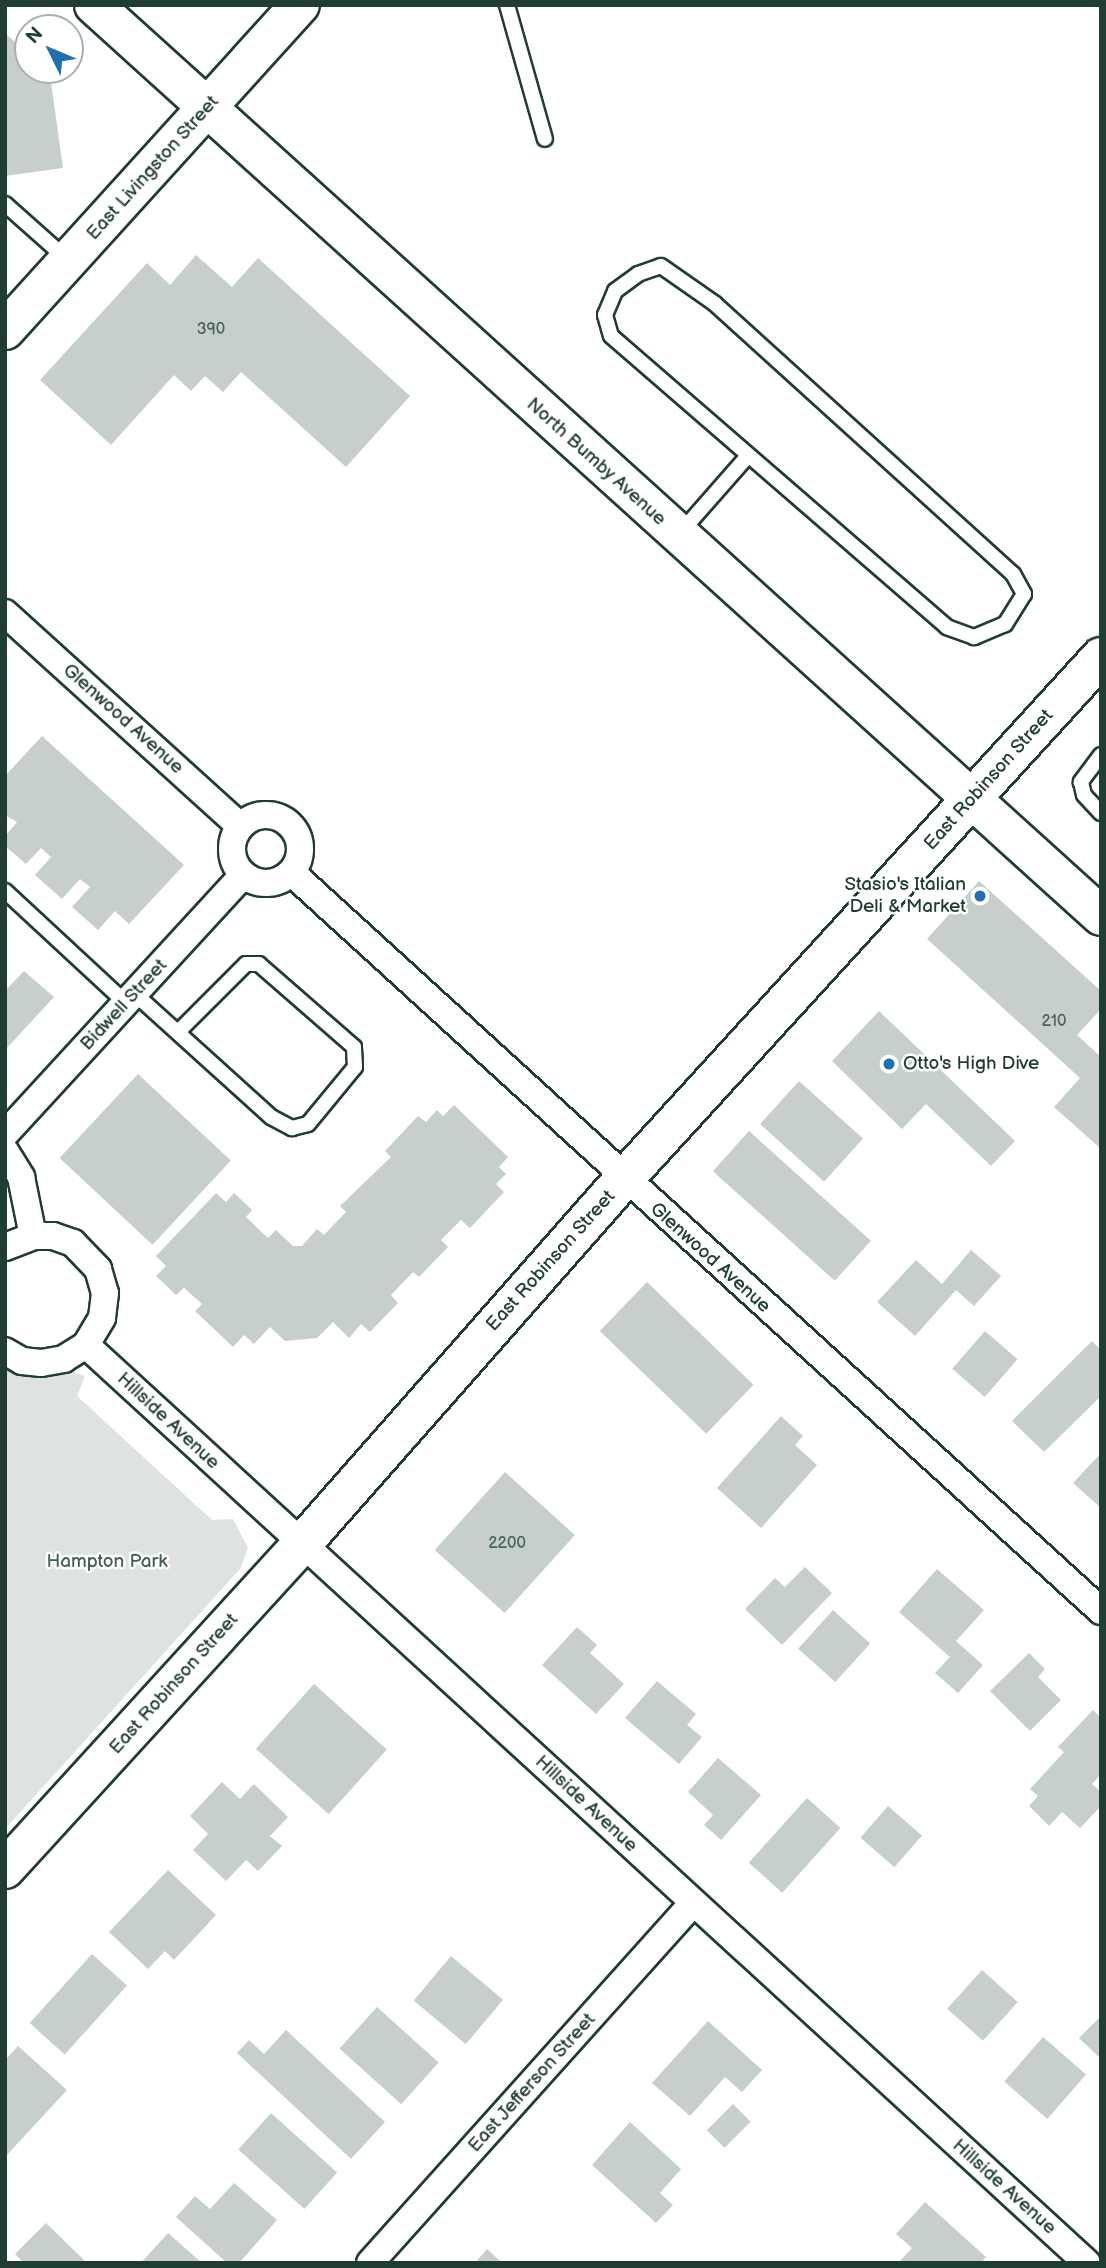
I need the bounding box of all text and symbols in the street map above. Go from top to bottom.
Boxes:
north arrow [14,14,84,84]
text: N [21,23,48,49]
street label: East Livingston Street [82,91,224,245]
house number: 390 [197,320,225,340]
street label: North Bumby Avenue [521,393,671,531]
street label: Glenwood Avenue [58,659,188,779]
street label: East Robinson Street [920,705,1058,855]
place label: Stasio's Italian Deli & Market [845,874,966,918]
marker: Stasio's Italian Deli & Market [972,888,988,904]
street label: Bidwell Street [76,954,172,1056]
house number: 210 [1042,1012,1066,1032]
place label: Otto's High Dive [903,1053,1039,1075]
marker: Otto's High Dive [881,1056,897,1072]
street label: East Robinson Street [482,1186,620,1336]
street label: Glenwood Avenue [645,1198,775,1318]
street label: Hillside Avenue [112,1368,224,1474]
house number: 2200 [488,1534,526,1554]
park label: Hampton Park [46,1551,168,1573]
street label: East Robinson Street [105,1609,243,1759]
street label: Hillside Avenue [530,1751,642,1857]
street label: East Jefferson Street [463,2008,601,2158]
street label: Hillside Avenue [947,2134,1061,2240]

